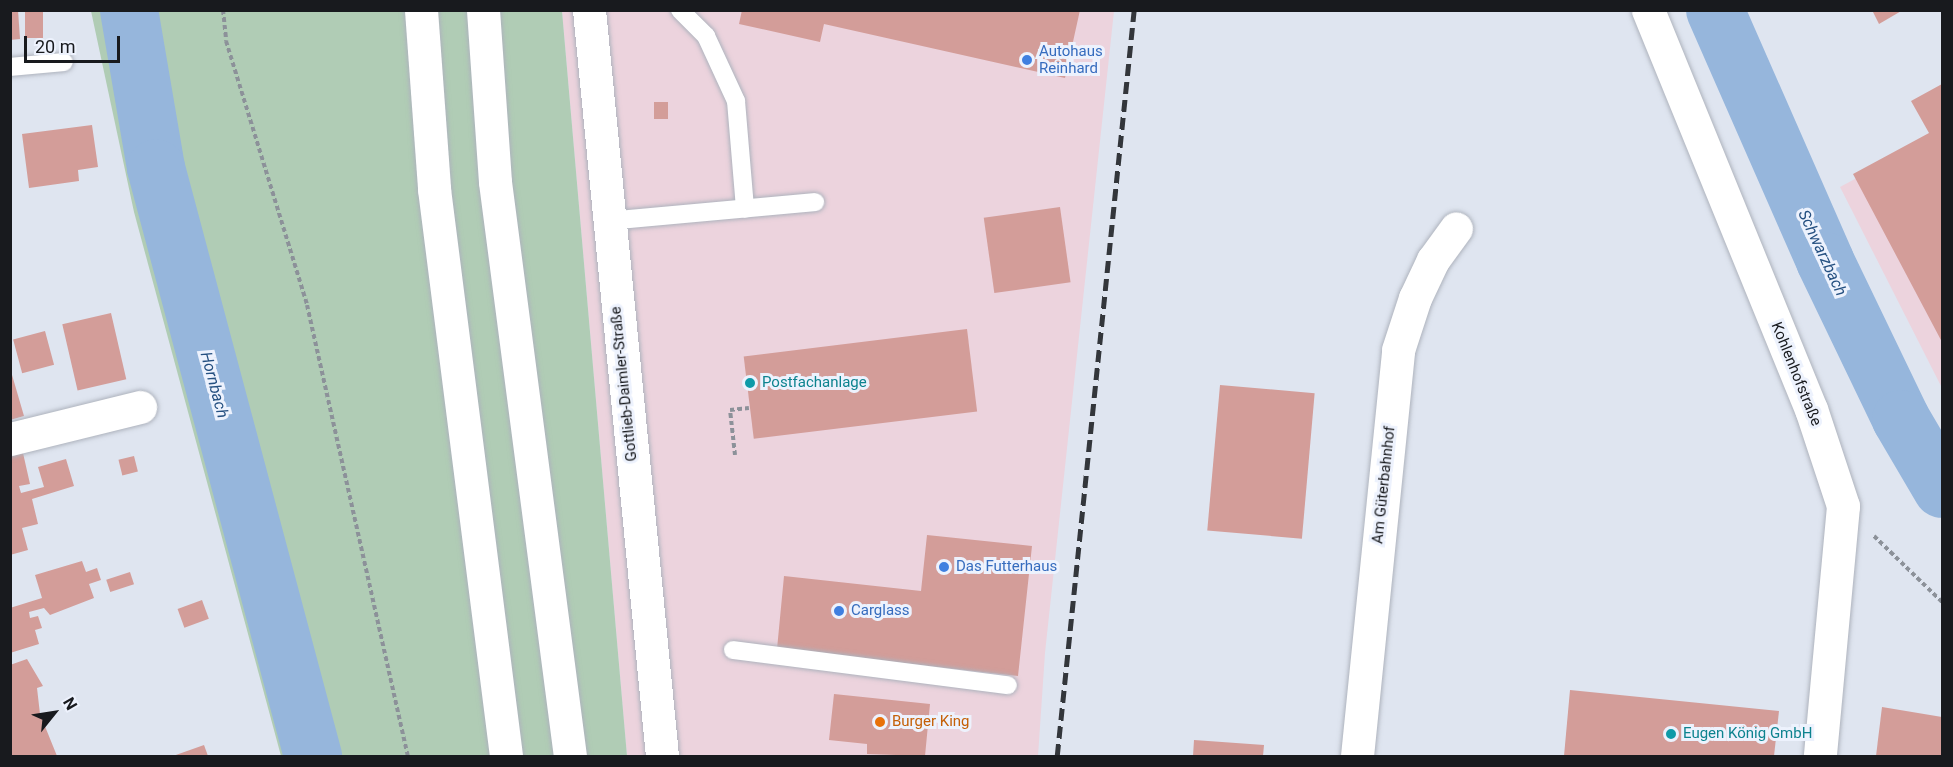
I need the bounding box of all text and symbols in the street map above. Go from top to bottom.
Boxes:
scale bar [27,24,123,62]
text: 20 m [35,36,75,57]
place label: Autohaus Reinhard [1039,42,1103,77]
marker: Autohaus Reinhard [1020,53,1034,67]
water label: Schwarzbach [1794,207,1850,299]
street label: Gottlieb-Daimler-Straße [607,306,641,462]
street label: Kohlenhofstraße [1767,319,1825,429]
water label: Hornbach [196,350,232,420]
place label: Postfachanlage [762,374,867,392]
marker: Postfachanlage [743,376,757,390]
street label: Am Güterbahnhof [1369,425,1399,545]
place label: Das Futterhaus [956,558,1057,576]
marker: Das Futterhaus [937,560,951,574]
place label: Carglass [851,602,910,620]
marker: Carglass [832,604,846,618]
north arrow [24,683,84,743]
text: N [59,694,81,713]
place label: Burger King [892,713,970,731]
marker: Burger King [873,715,887,729]
place label: Eugen König GmbH [1683,725,1812,743]
marker: Eugen König GmbH [1664,727,1678,741]

